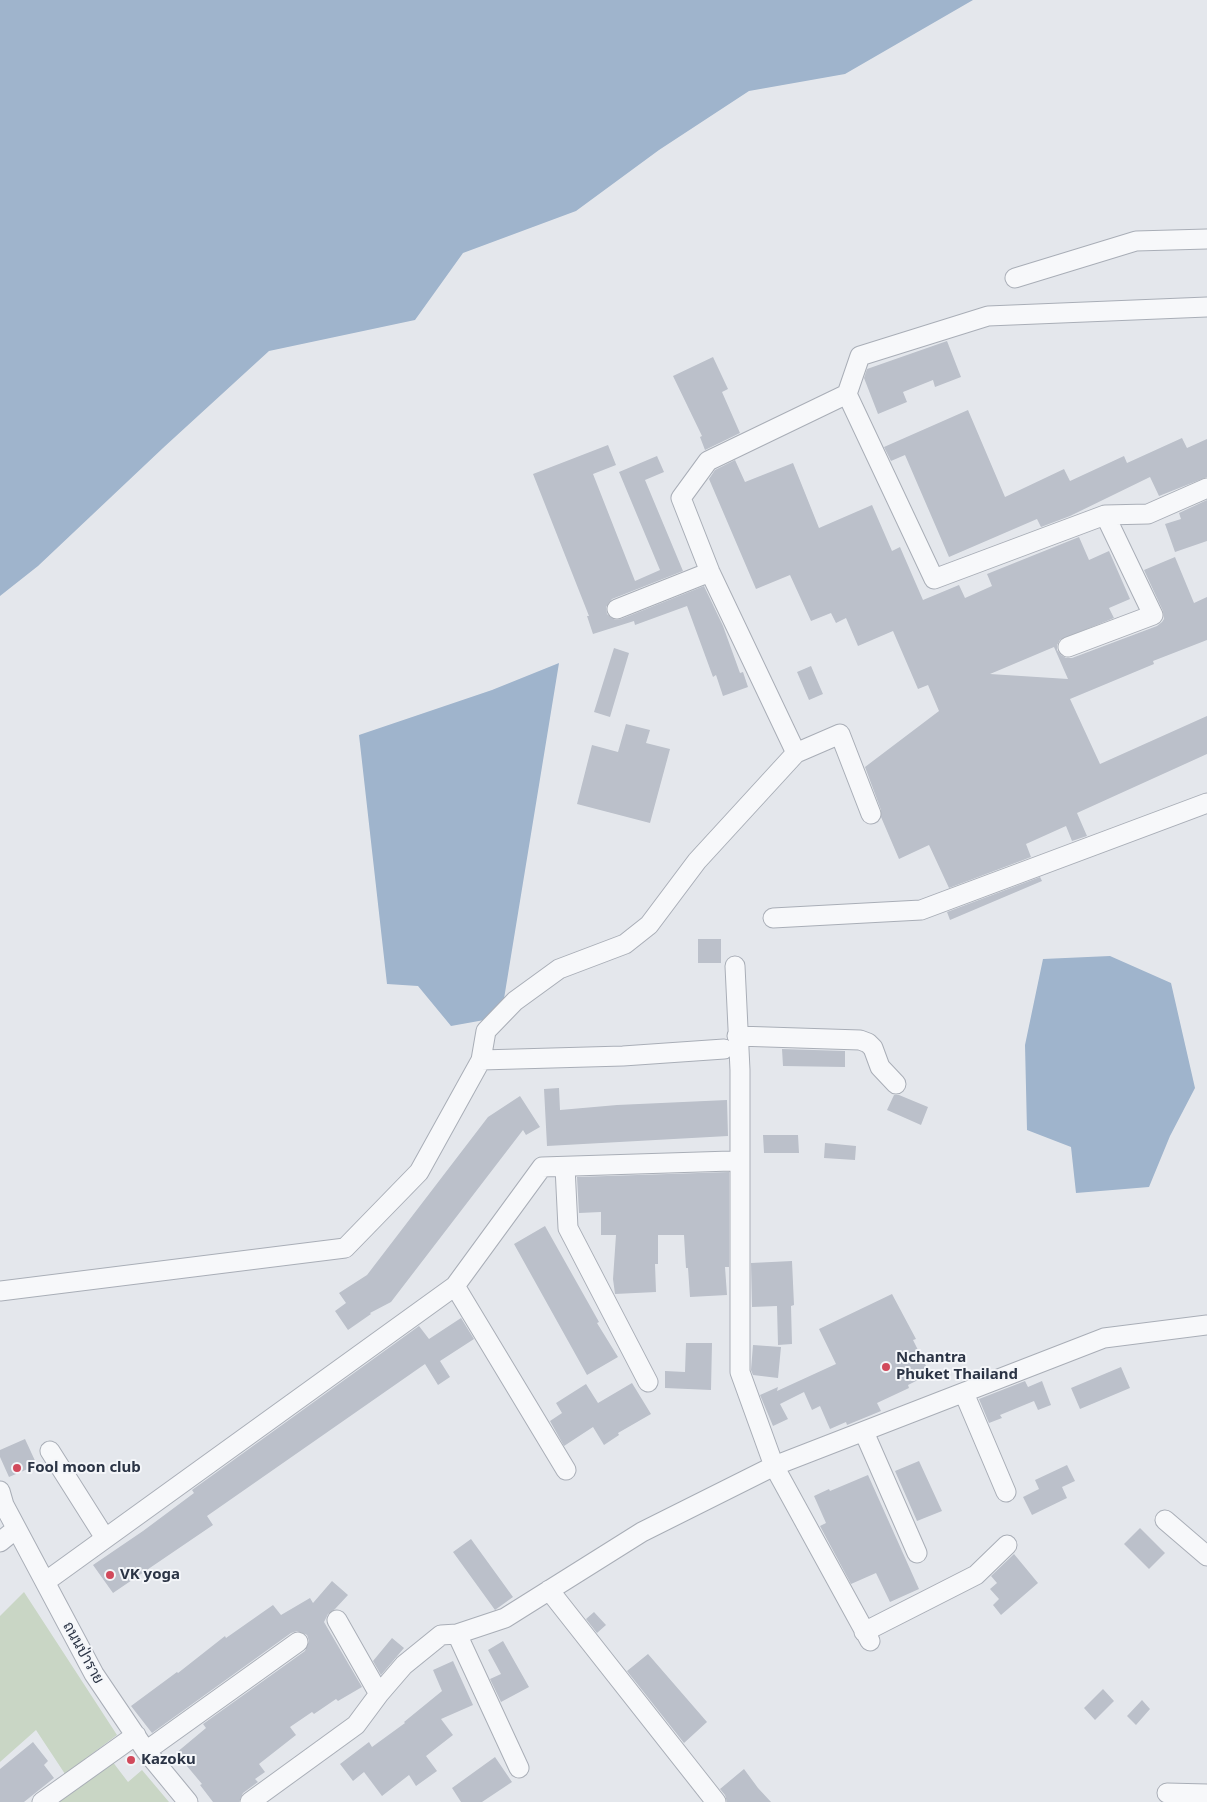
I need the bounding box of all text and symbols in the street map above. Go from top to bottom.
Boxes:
place label: Nchantra Phuket Thailand [896,1349,1018,1384]
marker: Nchantra Phuket Thailand [880,1361,892,1373]
place label: Fool moon club [27,1459,141,1477]
marker: Fool moon club [11,1462,23,1474]
place label: VK yoga [120,1566,180,1584]
marker: VK yoga [104,1569,116,1581]
street label: ถนนป่าราย [59,1619,107,1687]
place label: Kazoku [141,1751,196,1769]
marker: Kazoku [125,1754,137,1766]

